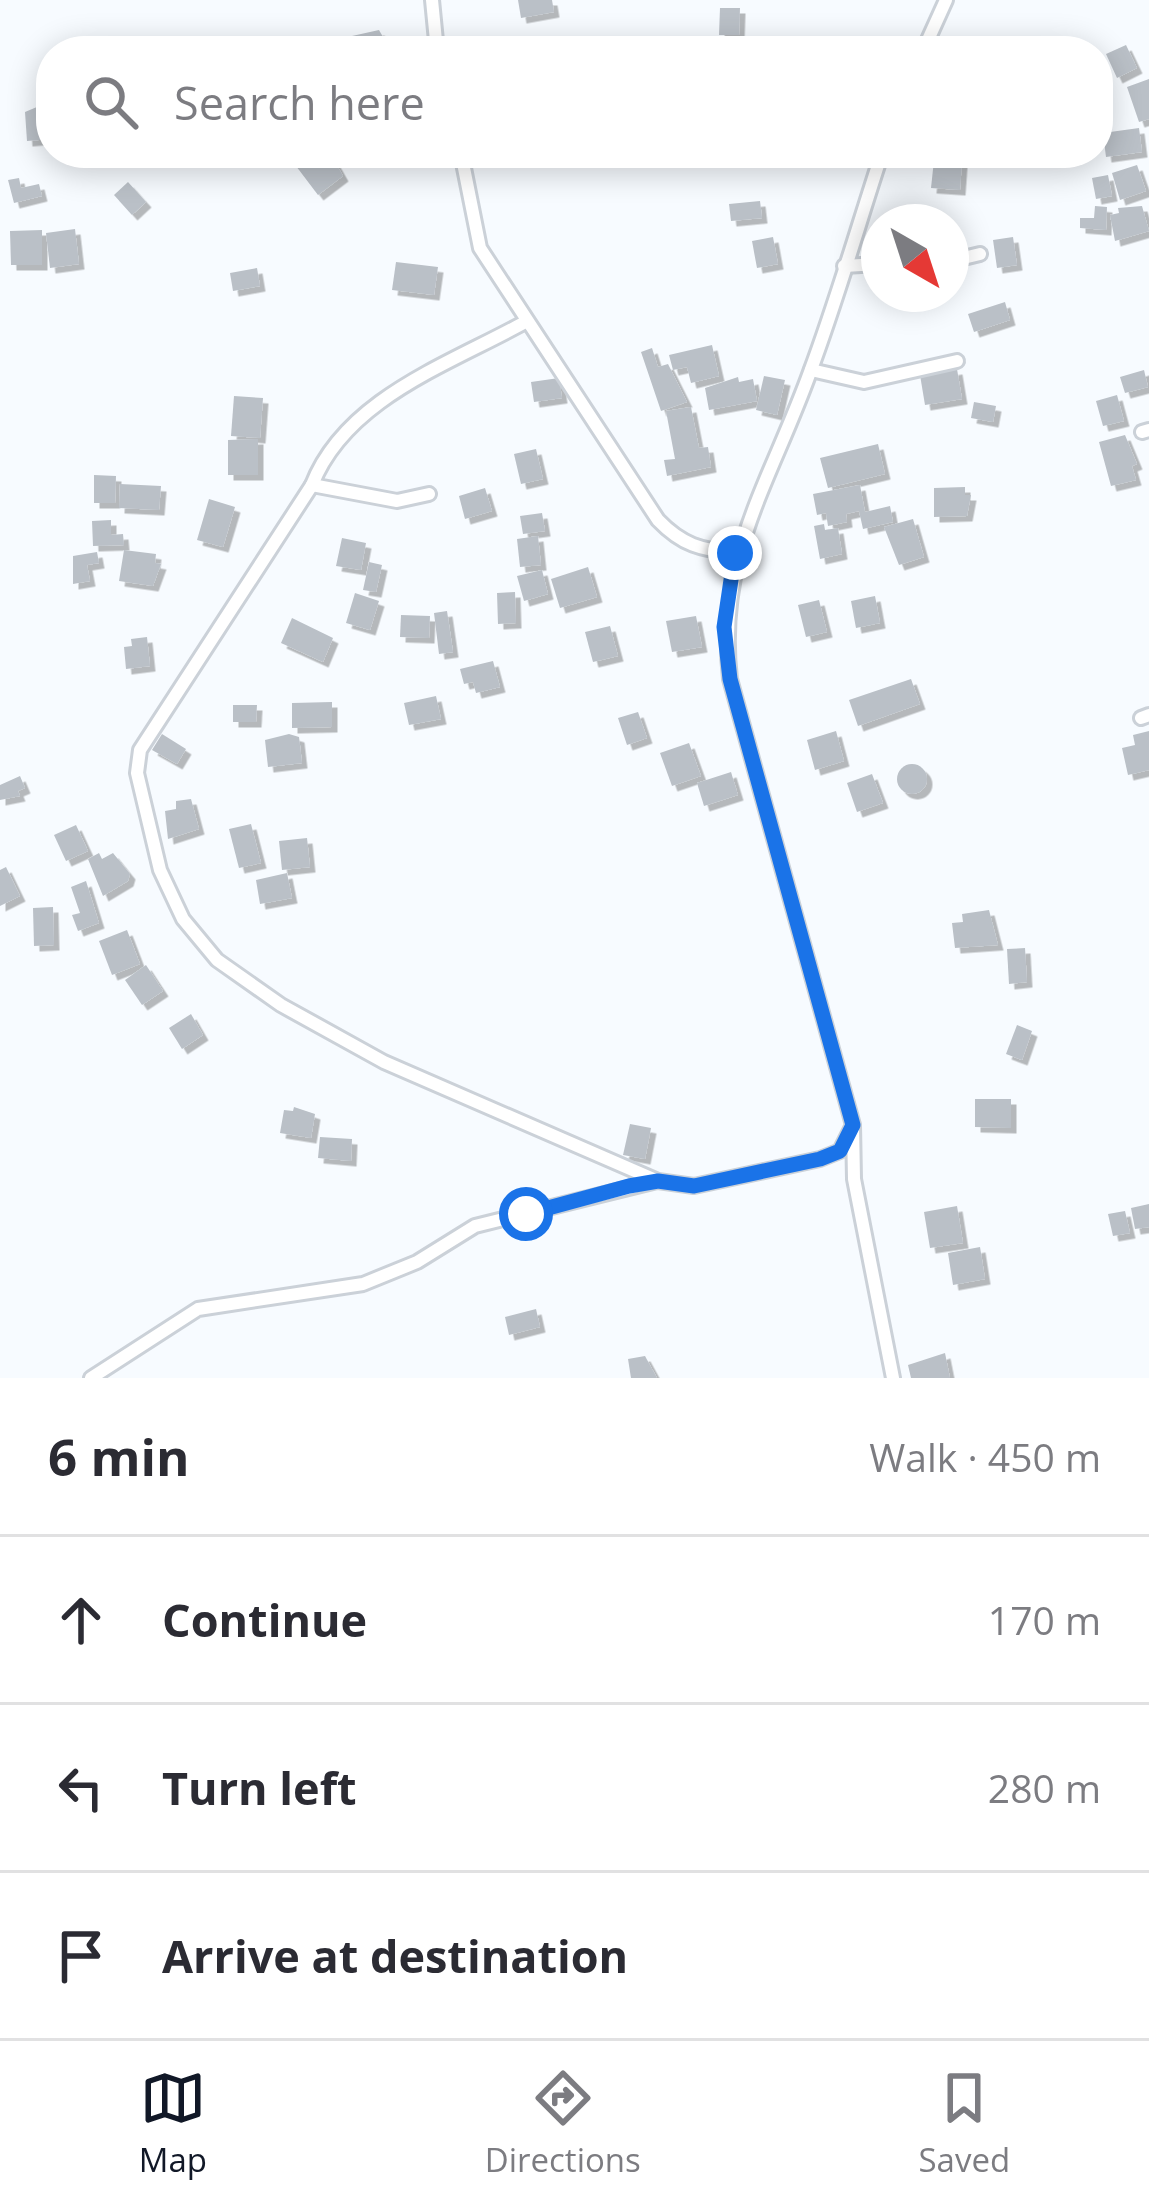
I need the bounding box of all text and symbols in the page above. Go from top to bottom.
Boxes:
search box [36,36,1113,168]
icon: search [78,69,144,135]
text: Search here [174,72,425,133]
north arrow [861,204,969,312]
route end [708,526,762,580]
route start [499,1187,553,1241]
text: 6 min [48,1421,190,1491]
text: Walk · 450 m [869,1430,1101,1483]
icon: ahead [48,1587,114,1653]
text: Continue [162,1589,367,1650]
text: 170 m [988,1593,1101,1646]
icon: left [48,1755,114,1821]
text: Turn left [162,1757,357,1818]
text: 280 m [988,1761,1101,1814]
icon: arrive [48,1923,114,1989]
text: Arrive at destination [162,1925,628,1986]
tab: Map [139,2065,207,2182]
tab: Directions [485,2065,641,2182]
tab: Saved [918,2065,1010,2182]

